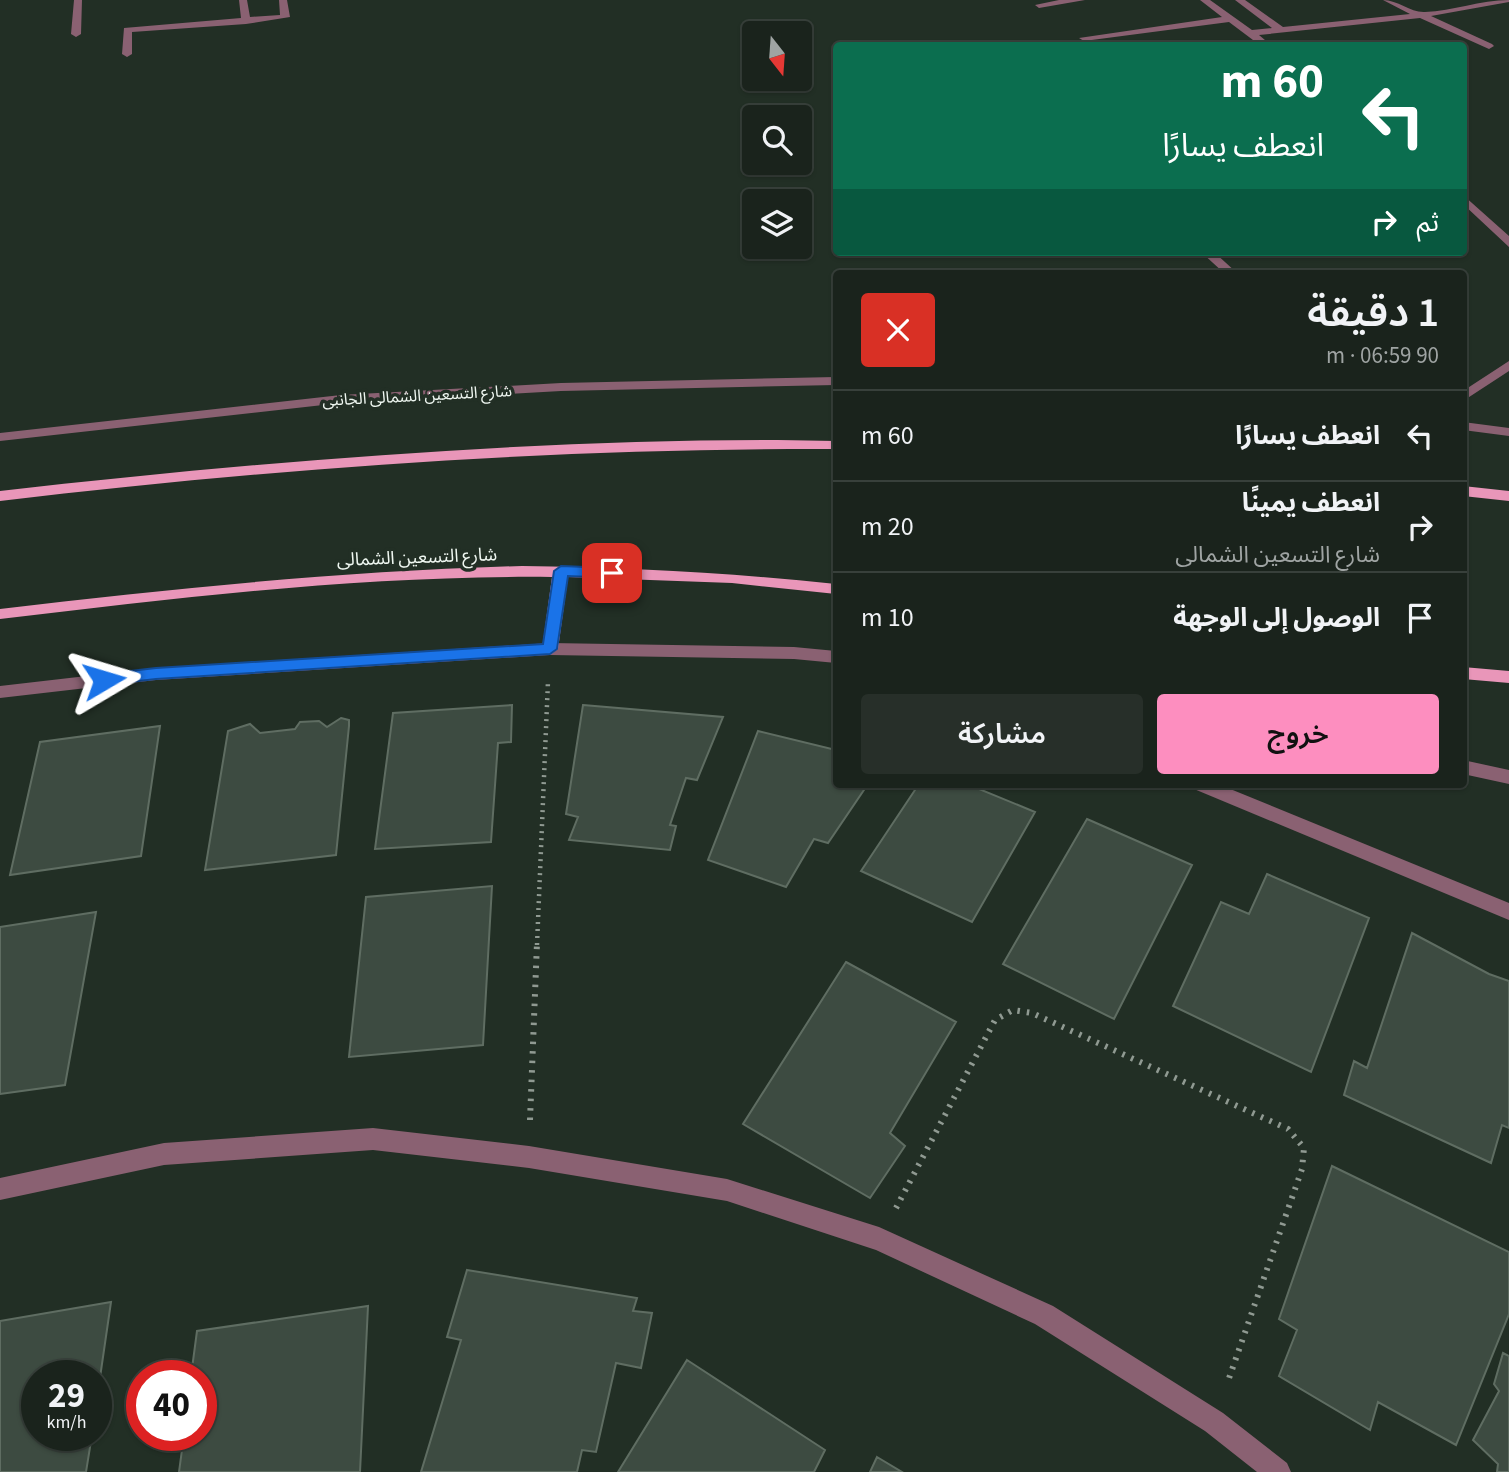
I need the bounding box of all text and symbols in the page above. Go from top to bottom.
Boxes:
north arrow [742,21,812,91]
map controls [742,21,812,259]
text: 60 m [1220,47,1324,117]
icon: left [1348,70,1439,161]
button: search [742,105,812,175]
text: انعطف يسارًا [1162,123,1324,169]
button: layers [742,189,812,259]
icon: right [1365,203,1403,241]
text: ثم [1417,204,1439,241]
text: 1 دقيقة [1307,283,1439,343]
button: close [861,293,935,367]
text: 90 m · 06:59 [1326,339,1439,372]
street label: شارع التسعين الشمالى الجانبى [322,380,513,413]
text: 60 m [861,417,914,454]
text: انعطف يسارًا [1235,417,1380,454]
icon: left [1401,417,1439,455]
text: انعطف يمينًا [1242,484,1380,521]
text: 20 m [861,508,914,545]
icon: right [1401,508,1439,546]
text: شارع التسعين الشمالى [1175,538,1380,571]
street label: شارع التسعين الشمالى [336,542,498,574]
pin [582,543,642,603]
icon: arrive [593,554,631,592]
text: 10 m [861,599,914,636]
text: الوصول إلى الوجهة [1173,599,1380,636]
icon: arrive [1401,599,1439,637]
position arrow [67,643,141,717]
button: مشاركة [861,694,1143,774]
button: خروج [1157,694,1439,774]
speed limit sign: 40 [126,1360,217,1451]
text: 29 [48,1371,85,1421]
text: km/h [47,1410,86,1435]

